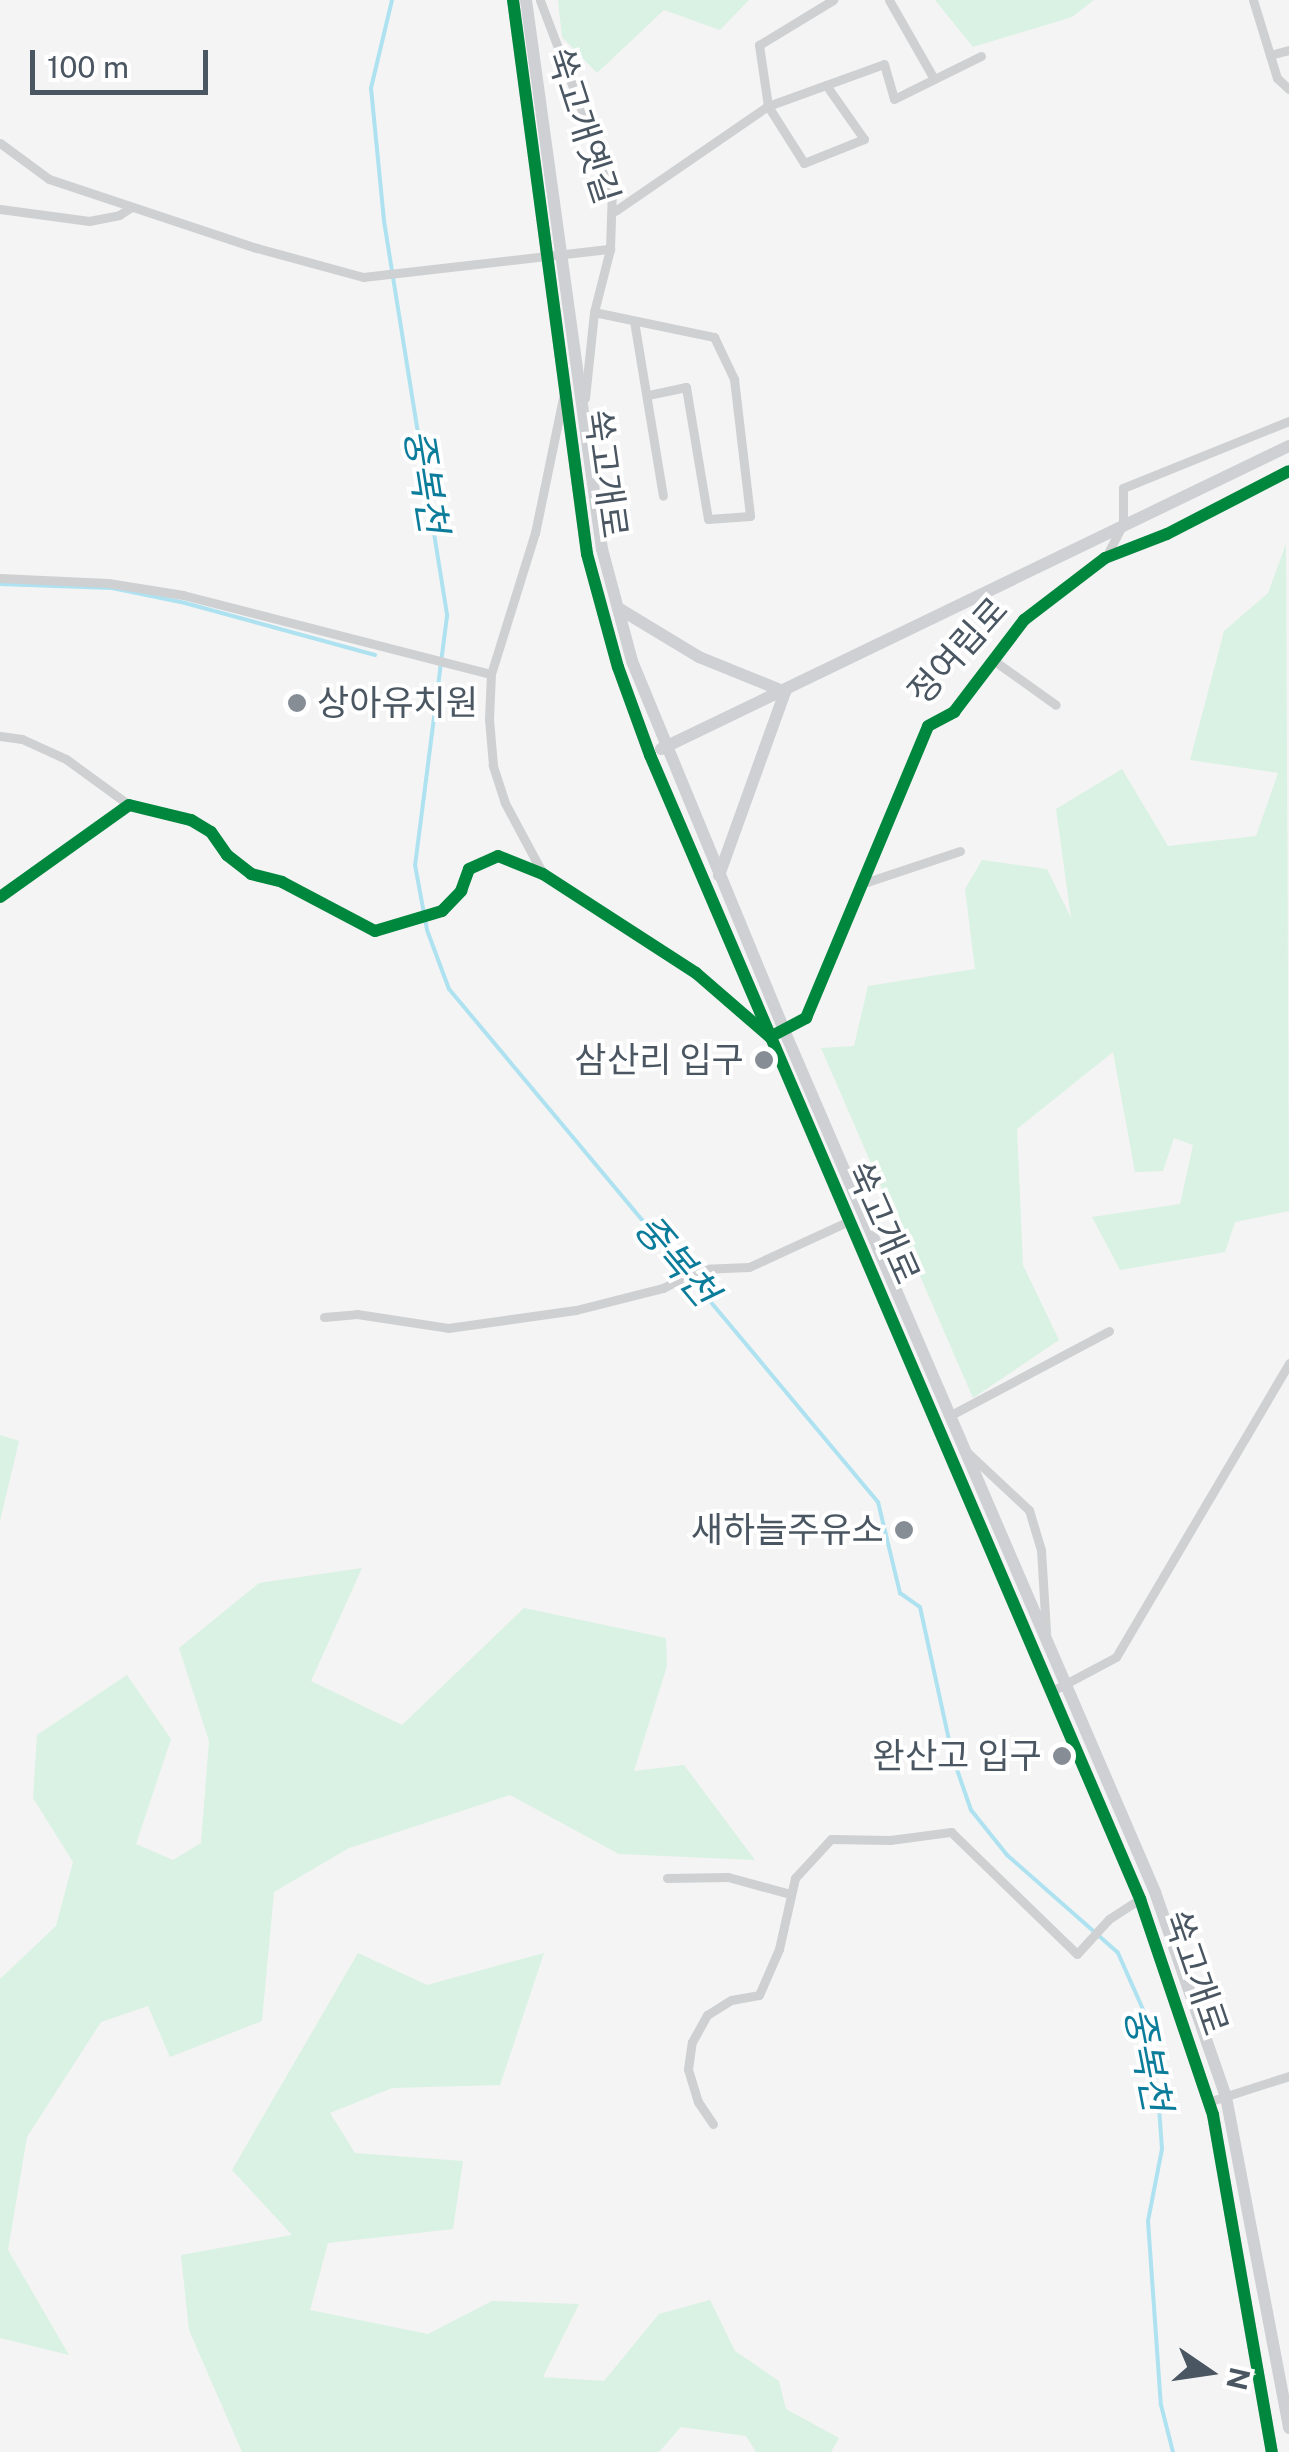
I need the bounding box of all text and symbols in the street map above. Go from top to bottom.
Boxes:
scale bar [35,30,212,92]
street label: 쑥고개옛길 [538,43,628,209]
text: 100 m [47,49,129,85]
street label: 쑥고개로 [576,407,636,541]
water label: 중복천 [395,426,457,536]
street label: 정여립로 [899,589,1017,713]
place label: 상아유치원 [317,682,478,724]
marker: 상아유치원 [286,692,308,714]
place label: 삼산리 입구 [574,1039,744,1081]
marker: 삼산리 입구 [753,1049,775,1071]
street label: 쑥고개로 [838,1156,928,1290]
water label: 중복천 [625,1205,727,1315]
place label: 새하늘주유소 [691,1509,884,1551]
marker: 새하늘주유소 [893,1519,915,1541]
place label: 완산고 입구 [872,1735,1042,1777]
marker: 완산고 입구 [1051,1745,1073,1767]
street label: 쑥고개로 [1155,1905,1237,2041]
water label: 중복천 [1116,2003,1180,2115]
north arrow [1159,2322,1259,2422]
text: N [1220,2364,1257,2393]

